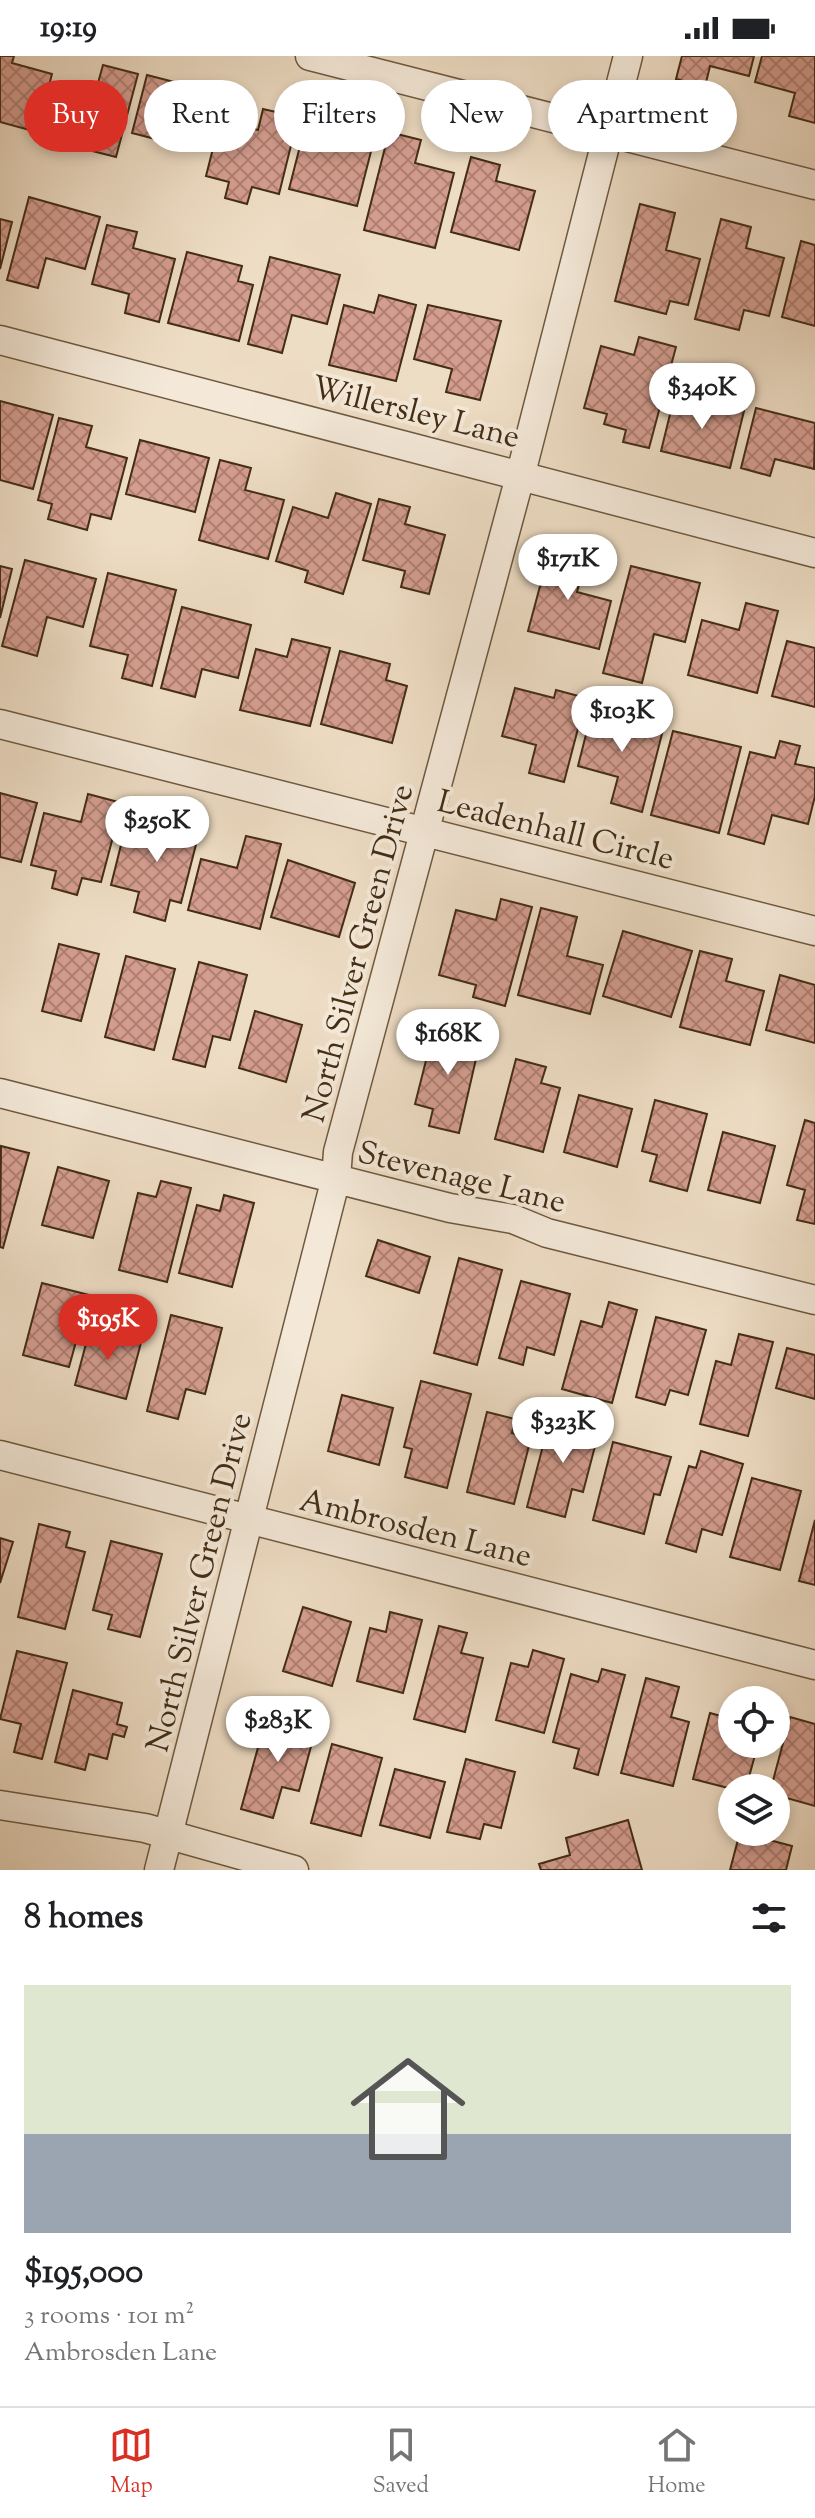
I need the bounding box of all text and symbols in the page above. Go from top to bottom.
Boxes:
text: 19:19 [40,7,97,50]
chip: Buy [24,80,128,152]
chip: Rent [144,80,258,152]
chip: Filters [274,80,405,152]
chip: New [421,80,532,152]
chip: Apartment [548,80,737,152]
pin: $340K [646,363,758,431]
street label: Willersley Lane [306,366,524,462]
text: $340K [667,370,737,407]
pin: $171K [512,534,624,602]
text: $171K [536,541,600,578]
pin: $103K [566,686,678,754]
text: $103K [589,693,655,730]
street label: North Silver Green Drive [293,780,427,1128]
street label: Leadenhall Circle [432,780,678,884]
pin: $250K [101,796,213,864]
text: $250K [123,803,191,840]
pin: $168K [392,1009,504,1077]
text: $168K [414,1016,482,1053]
street label: Stevenage Lane [352,1131,570,1227]
pin: $195K [52,1294,164,1362]
text: $195K [76,1301,140,1338]
pin: $323K [507,1397,619,1465]
text: $323K [530,1404,596,1441]
street label: North Silver Green Drive [136,1408,265,1757]
street label: Ambrosden Lane [294,1479,536,1581]
map controls [718,1686,790,1846]
button: locate [718,1686,790,1758]
pin: $283K [222,1696,334,1764]
text: $283K [244,1703,312,1740]
button: layers [718,1774,790,1846]
text: 8 homes [24,1894,143,1943]
icon: filters [747,1896,791,1940]
icon: home [336,2037,480,2181]
text: $195,000 [24,2249,143,2298]
text: 3 rooms · 101 m² [24,2298,194,2335]
text: Ambrosden Lane [24,2335,217,2372]
tab: Map [109,2423,153,2503]
tab: Saved [372,2423,429,2503]
tab: Home [648,2423,706,2503]

